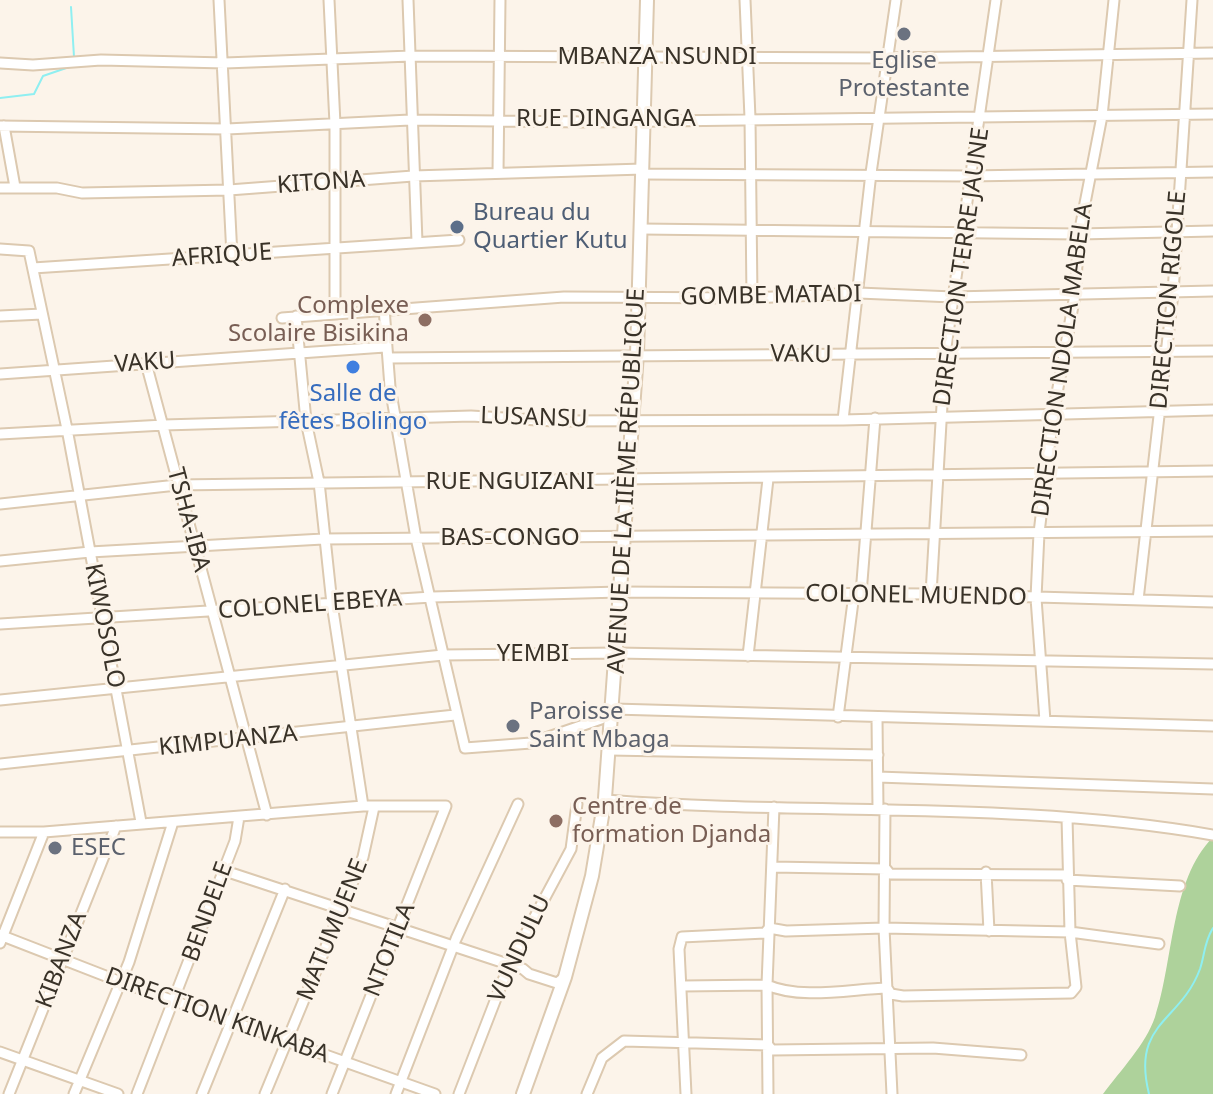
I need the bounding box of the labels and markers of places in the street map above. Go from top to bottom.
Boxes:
marker: Eglise Protestante [895,25,913,43]
place label: Eglise Protestante [838,47,970,103]
place label: Bureau du Quartier Kutu [473,199,628,255]
marker: Bureau du Quartier Kutu [448,218,466,236]
place label: Complexe Scolaire Bisikina [228,292,409,348]
marker: Complexe Scolaire Bisikina [416,311,434,329]
marker: Salle de fêtes Bolingo [344,358,362,376]
place label: Salle de fêtes Bolingo [279,380,427,436]
place label: Paroisse Saint Mbaga [529,698,670,754]
marker: Paroisse Saint Mbaga [504,717,522,735]
place label: Centre de formation Djanda [572,793,771,849]
marker: Centre de formation Djanda [547,812,565,830]
place label: ESEC [71,834,126,862]
marker: ESEC [46,839,64,857]

